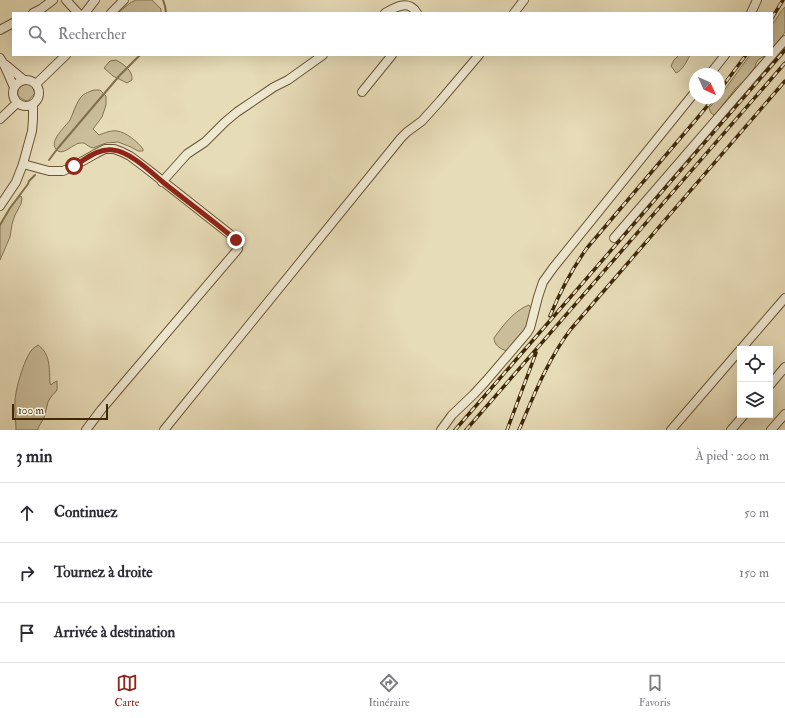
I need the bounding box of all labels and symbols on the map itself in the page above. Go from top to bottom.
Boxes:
north arrow [689,68,725,104]
route start [65,157,83,175]
route end [227,231,245,249]
scale bar [12,402,108,421]

